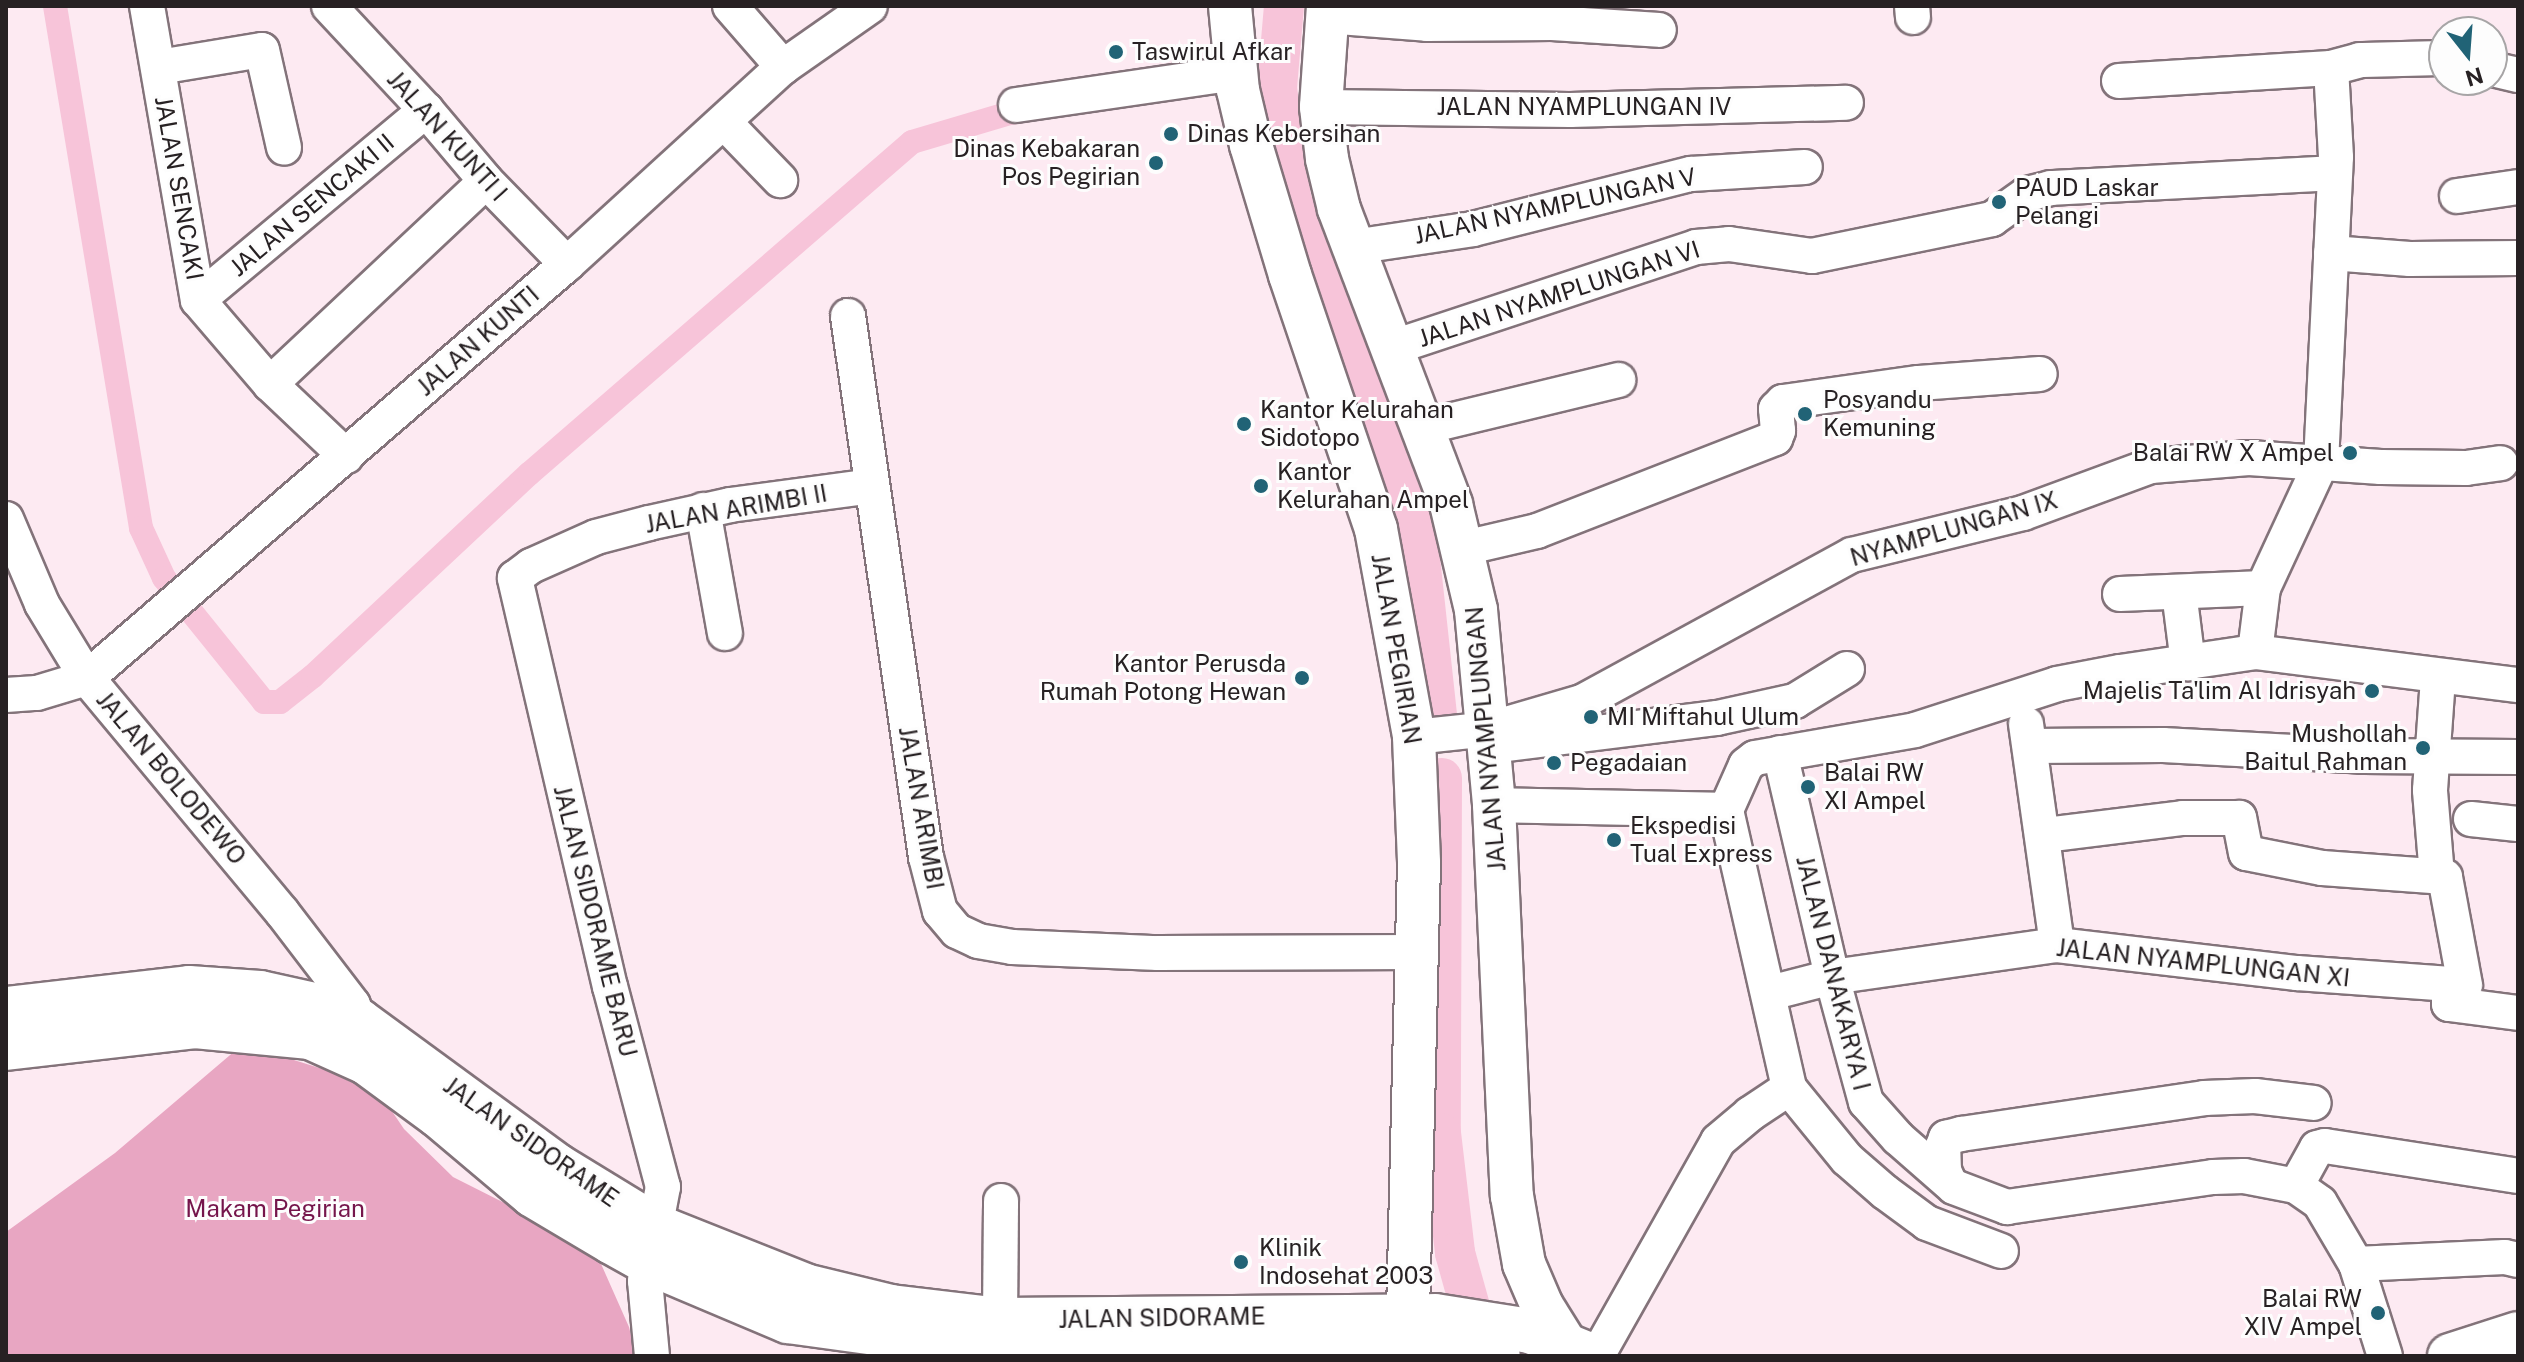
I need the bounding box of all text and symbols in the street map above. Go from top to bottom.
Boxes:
north arrow [2428,16,2508,96]
place label: Taswirul Afkar [1132,38,1293,66]
marker: Taswirul Afkar [1107,43,1125,61]
text: N [2462,62,2486,92]
street label: JALAN KUNTI I [381,65,513,207]
street label: JALAN NYAMPLUNGAN IV [1437,93,1731,121]
street label: JALAN SENCAKI [149,94,209,282]
place label: Dinas Kebersihan [1187,120,1380,148]
marker: Dinas Kebersihan [1162,125,1180,143]
street label: JALAN SENCAKI II [224,128,400,282]
place label: Dinas Kebakaran Pos Pegirian [953,135,1140,191]
marker: Dinas Kebakaran Pos Pegirian [1147,154,1165,172]
street label: JALAN NYAMPLUNGAN V [1411,162,1699,250]
place label: PAUD Laskar Pelangi [2015,174,2159,230]
marker: PAUD Laskar Pelangi [1990,193,2008,211]
street label: JALAN NYAMPLUNGAN VI [1414,235,1704,353]
street label: JALAN KUNTI [411,280,545,402]
place label: Posyandu Kemuning [1823,386,1936,442]
place label: Kantor Kelurahan Sidotopo [1260,396,1454,452]
marker: Posyandu Kemuning [1794,403,1816,425]
marker: Kantor Kelurahan Sidotopo [1235,415,1253,433]
place label: Balai RW X Ampel [2133,439,2334,467]
marker: Balai RW X Ampel [2341,444,2359,462]
place label: Kantor Kelurahan Ampel [1277,458,1469,514]
marker: Kantor Kelurahan Ampel [1252,477,1270,495]
street label: JALAN ARIMBI II [643,479,829,539]
street label: NYAMPLUNGAN IX [1847,486,2061,572]
street label: JALAN PEGIRIAN [1365,551,1427,747]
street label: JALAN NYAMPLUNGAN [1460,605,1512,873]
place label: Kantor Perusda Rumah Potong Hewan [1040,650,1286,706]
marker: Kantor Perusda Rumah Potong Hewan [1293,669,1311,687]
place label: Majelis Ta'lim Al Idrisyah [2083,677,2356,705]
marker: Majelis Ta'lim Al Idrisyah [2363,682,2381,700]
street label: JALAN BOLODEWO [90,686,252,870]
place label: MI Miftahul Ulum [1607,703,1799,731]
marker: MI Miftahul Ulum [1582,708,1600,726]
place label: Mushollah Baitul Rahman [2244,720,2407,776]
street label: JALAN ARIMBI [892,724,950,892]
marker: Mushollah Baitul Rahman [2414,739,2432,757]
place label: Pegadaian [1570,749,1687,777]
marker: Pegadaian [1545,754,1563,772]
place label: Balai RW XI Ampel [1824,759,1926,815]
marker: Balai RW XI Ampel [1799,778,1817,796]
street label: JALAN SIDORAME BARU [547,782,643,1060]
place label: Ekspedisi Tual Express [1630,812,1773,868]
marker: Ekspedisi Tual Express [1605,831,1623,849]
street label: JALAN DANAKARYA I [1790,853,1876,1093]
street label: JALAN NYAMPLUNGAN XI [2055,933,2351,993]
street label: JALAN SIDORAME [438,1071,624,1213]
park label: Makam Pegirian [185,1195,365,1223]
place label: Klinik Indosehat 2003 [1259,1234,1433,1290]
marker: Klinik Indosehat 2003 [1230,1251,1252,1273]
place label: Balai RW XIV Ampel [2244,1285,2362,1341]
street label: JALAN SIDORAME [1058,1302,1266,1334]
marker: Balai RW XIV Ampel [2369,1304,2387,1322]

